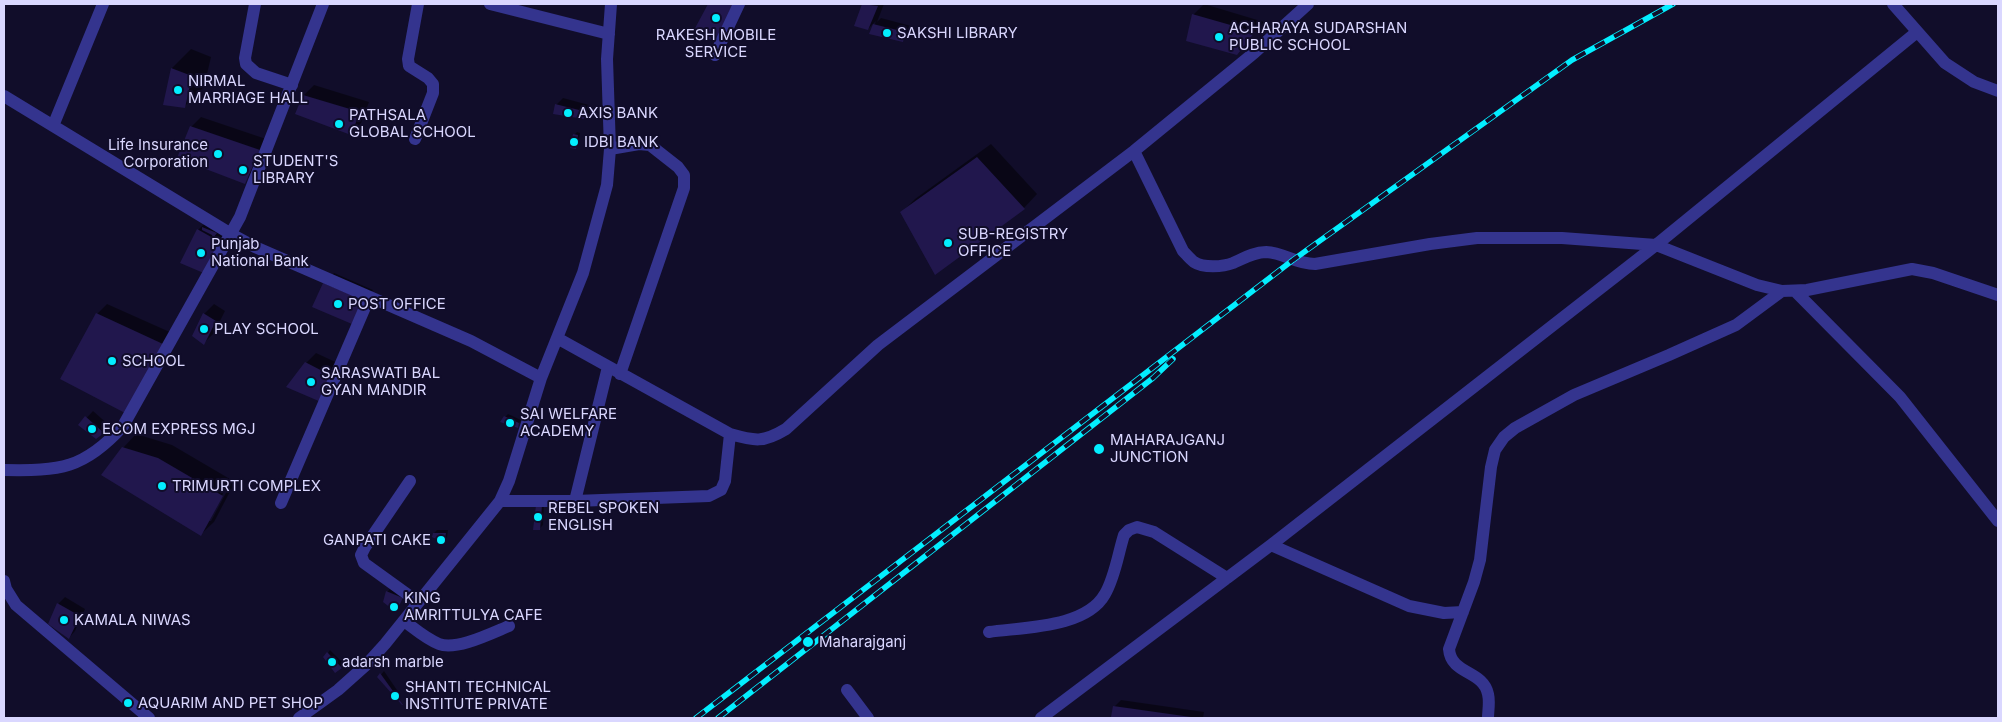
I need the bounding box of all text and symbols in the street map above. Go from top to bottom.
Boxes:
marker: RAKESH MOBILE SERVICE [710,12,722,24]
place label: ACHARAYA SUDARSHAN PUBLIC SCHOOL [1229,19,1407,54]
place label: SAKSHI LIBRARY [897,24,1018,42]
place label: RAKESH MOBILE SERVICE [656,26,776,61]
marker: SAKSHI LIBRARY [881,27,893,39]
marker: ACHARAYA SUDARSHAN PUBLIC SCHOOL [1213,31,1225,43]
place label: NIRMAL MARRIAGE HALL [188,72,308,107]
marker: NIRMAL MARRIAGE HALL [172,84,184,96]
place label: AXIS BANK [578,104,658,122]
place label: PATHSALA GLOBAL SCHOOL [349,106,476,141]
marker: AXIS BANK [562,107,574,119]
marker: PATHSALA GLOBAL SCHOOL [333,118,345,130]
place label: IDBI BANK [584,133,658,151]
place label: Life Insurance Corporation [108,136,208,171]
marker: IDBI BANK [568,136,580,148]
marker: Life Insurance Corporation [212,148,224,160]
place label: STUDENT'S LIBRARY [253,152,338,187]
marker: STUDENT'S LIBRARY [237,164,249,176]
place label: SUB-REGISTRY OFFICE [958,225,1068,260]
place label: Punjab National Bank [211,235,309,270]
marker: SUB-REGISTRY OFFICE [942,237,954,249]
marker: Punjab National Bank [195,247,207,259]
place label: POST OFFICE [348,295,446,313]
marker: POST OFFICE [332,298,344,310]
place label: PLAY SCHOOL [214,320,319,338]
marker: PLAY SCHOOL [198,323,210,335]
place label: SCHOOL [122,352,185,370]
marker: SCHOOL [106,355,118,367]
place label: SARASWATI BAL GYAN MANDIR [321,364,440,399]
marker: SARASWATI BAL GYAN MANDIR [305,376,317,388]
place label: SAI WELFARE ACADEMY [520,405,617,440]
marker: SAI WELFARE ACADEMY [504,417,516,429]
place label: ECOM EXPRESS MGJ [102,420,255,438]
marker: ECOM EXPRESS MGJ [86,423,98,435]
place label: MAHARAJGANJ JUNCTION [1110,431,1225,466]
marker: MAHARAJGANJ JUNCTION [1092,442,1106,456]
place label: TRIMURTI COMPLEX [172,477,321,495]
marker: TRIMURTI COMPLEX [156,480,168,492]
place label: REBEL SPOKEN ENGLISH [548,499,659,534]
marker: REBEL SPOKEN ENGLISH [532,511,544,523]
place label: GANPATI CAKE [323,531,431,549]
marker: GANPATI CAKE [435,534,447,546]
place label: KING AMRITTULYA CAFE [404,589,543,624]
marker: KING AMRITTULYA CAFE [388,601,400,613]
place label: KAMALA NIWAS [74,611,191,629]
marker: KAMALA NIWAS [58,614,70,626]
place label: Maharajganj [819,633,906,651]
marker: Maharajganj [801,635,815,649]
place label: adarsh marble [342,653,444,671]
marker: adarsh marble [326,656,338,668]
place label: SHANTI TECHNICAL INSTITUTE PRIVATE [405,678,551,713]
marker: SHANTI TECHNICAL INSTITUTE PRIVATE [389,690,401,702]
place label: AQUARIM AND PET SHOP [138,694,323,712]
marker: AQUARIM AND PET SHOP [122,697,134,709]

